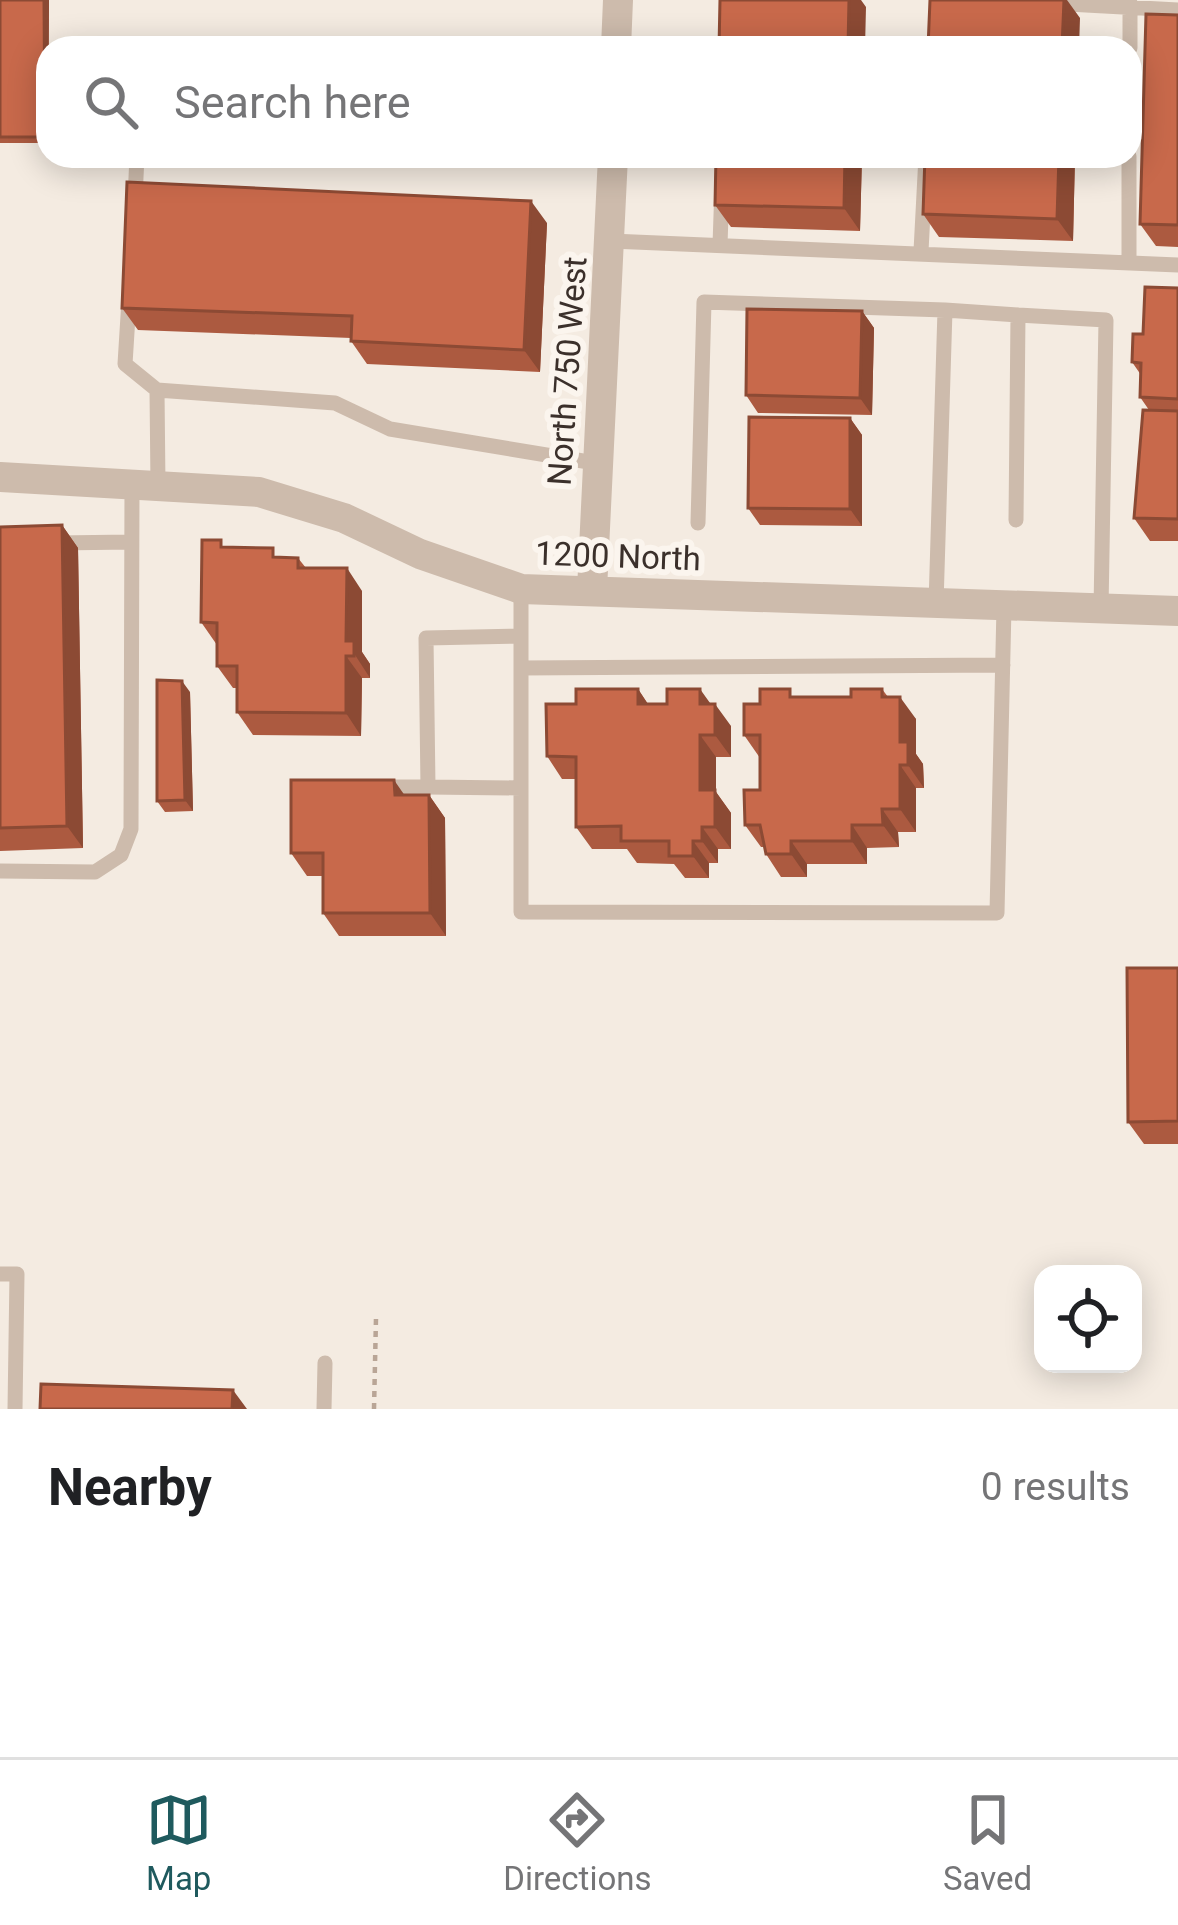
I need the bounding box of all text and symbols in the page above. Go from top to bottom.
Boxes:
search box [36,36,1142,168]
icon: search [78,69,144,135]
text: Search here [174,76,411,129]
street label: North 750 West [540,255,594,487]
street label: 1200 North [535,534,701,578]
map controls [1034,1265,1142,1373]
button: locate [1034,1265,1142,1373]
text: Nearby [48,1458,212,1517]
text: 0 results [981,1464,1130,1510]
tab: Map [146,1787,212,1898]
tab: Directions [503,1787,652,1898]
tab: Saved [943,1787,1032,1898]

